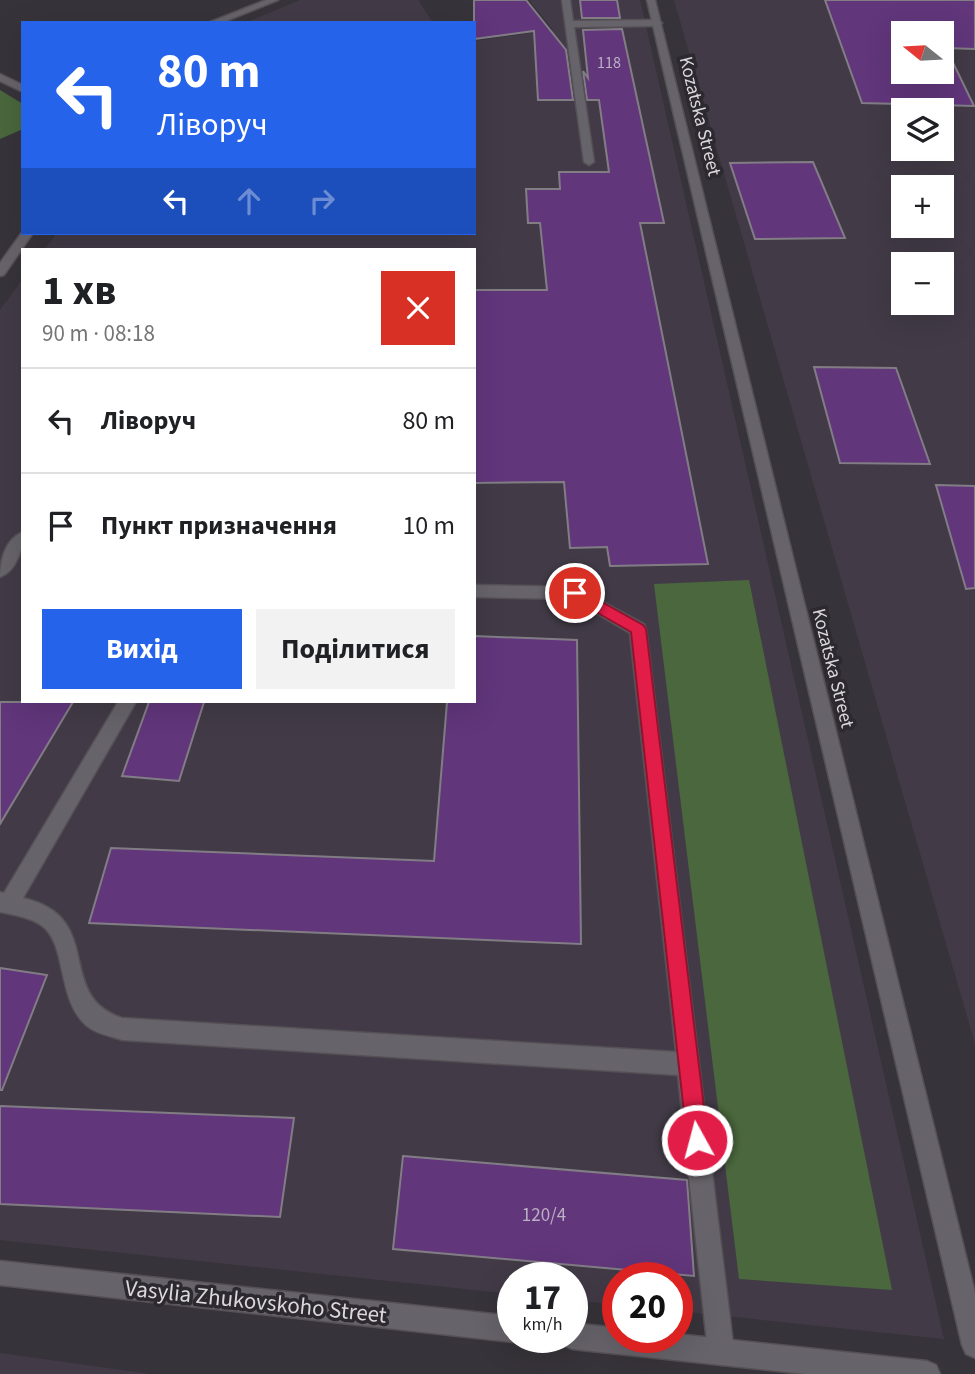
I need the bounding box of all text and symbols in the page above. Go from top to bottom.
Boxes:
north arrow [891,21,954,84]
map controls [891,21,954,315]
text: 80 m [157,37,261,107]
icon: left [42,49,133,140]
house number: 118 [597,52,621,74]
street label: Kozatska Street [672,54,728,180]
button: layers [891,98,954,161]
text: Ліворуч [157,102,268,148]
button: + [891,175,954,238]
icon: left [157,182,195,220]
icon: ahead [230,182,268,220]
icon: right [303,182,341,220]
button: − [891,252,954,315]
text: 1 хв [42,261,116,321]
button: close [381,271,455,345]
text: 90 m · 08:18 [42,317,155,350]
icon: left [42,402,80,440]
text: Ліворуч [101,402,196,439]
text: 80 m [402,402,455,439]
icon: arrive [42,507,80,545]
text: Пункт призначення [101,507,337,544]
text: 10 m [402,507,455,544]
pin [545,563,605,623]
icon: arrive [556,574,594,612]
street label: Kozatska Street [805,606,861,732]
button: Вихід [42,609,242,689]
button: Поділитися [256,609,455,689]
position arrow [660,1103,734,1177]
house number: 120/4 [522,1202,566,1229]
speed limit sign: 20 [602,1262,693,1353]
street label: Vasylia Zhukovskoho Street [124,1271,389,1332]
text: 17 [524,1273,561,1323]
text: km/h [523,1312,562,1337]

